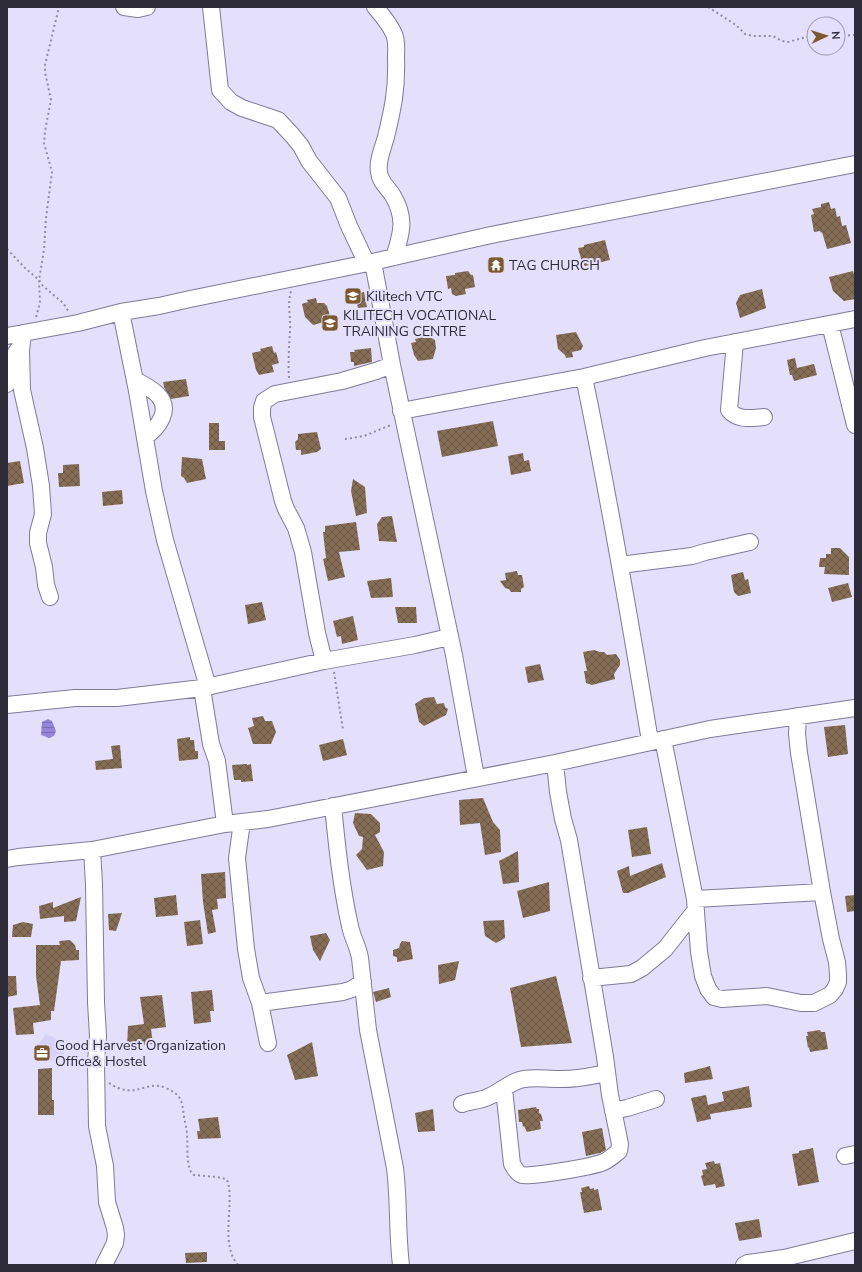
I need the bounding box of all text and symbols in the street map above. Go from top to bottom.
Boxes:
north arrow [806,16,846,56]
text: N [828,31,843,40]
temple icon: TAG CHURCH [486,255,506,275]
place label: TAG CHURCH [509,256,600,275]
school or university icon: Kilitech VTC [343,286,363,306]
place label: Kilitech VTC [366,287,443,306]
place label: KILITECH VOCATIONAL TRAINING CENTRE [343,306,497,341]
school or university icon: KILITECH VOCATIONAL TRAINING CENTRE [320,313,340,333]
place label: Good Harvest Organization Office& Hostel [55,1036,226,1071]
office icon: Good Harvest Organization Office& Hostel [32,1043,52,1063]

